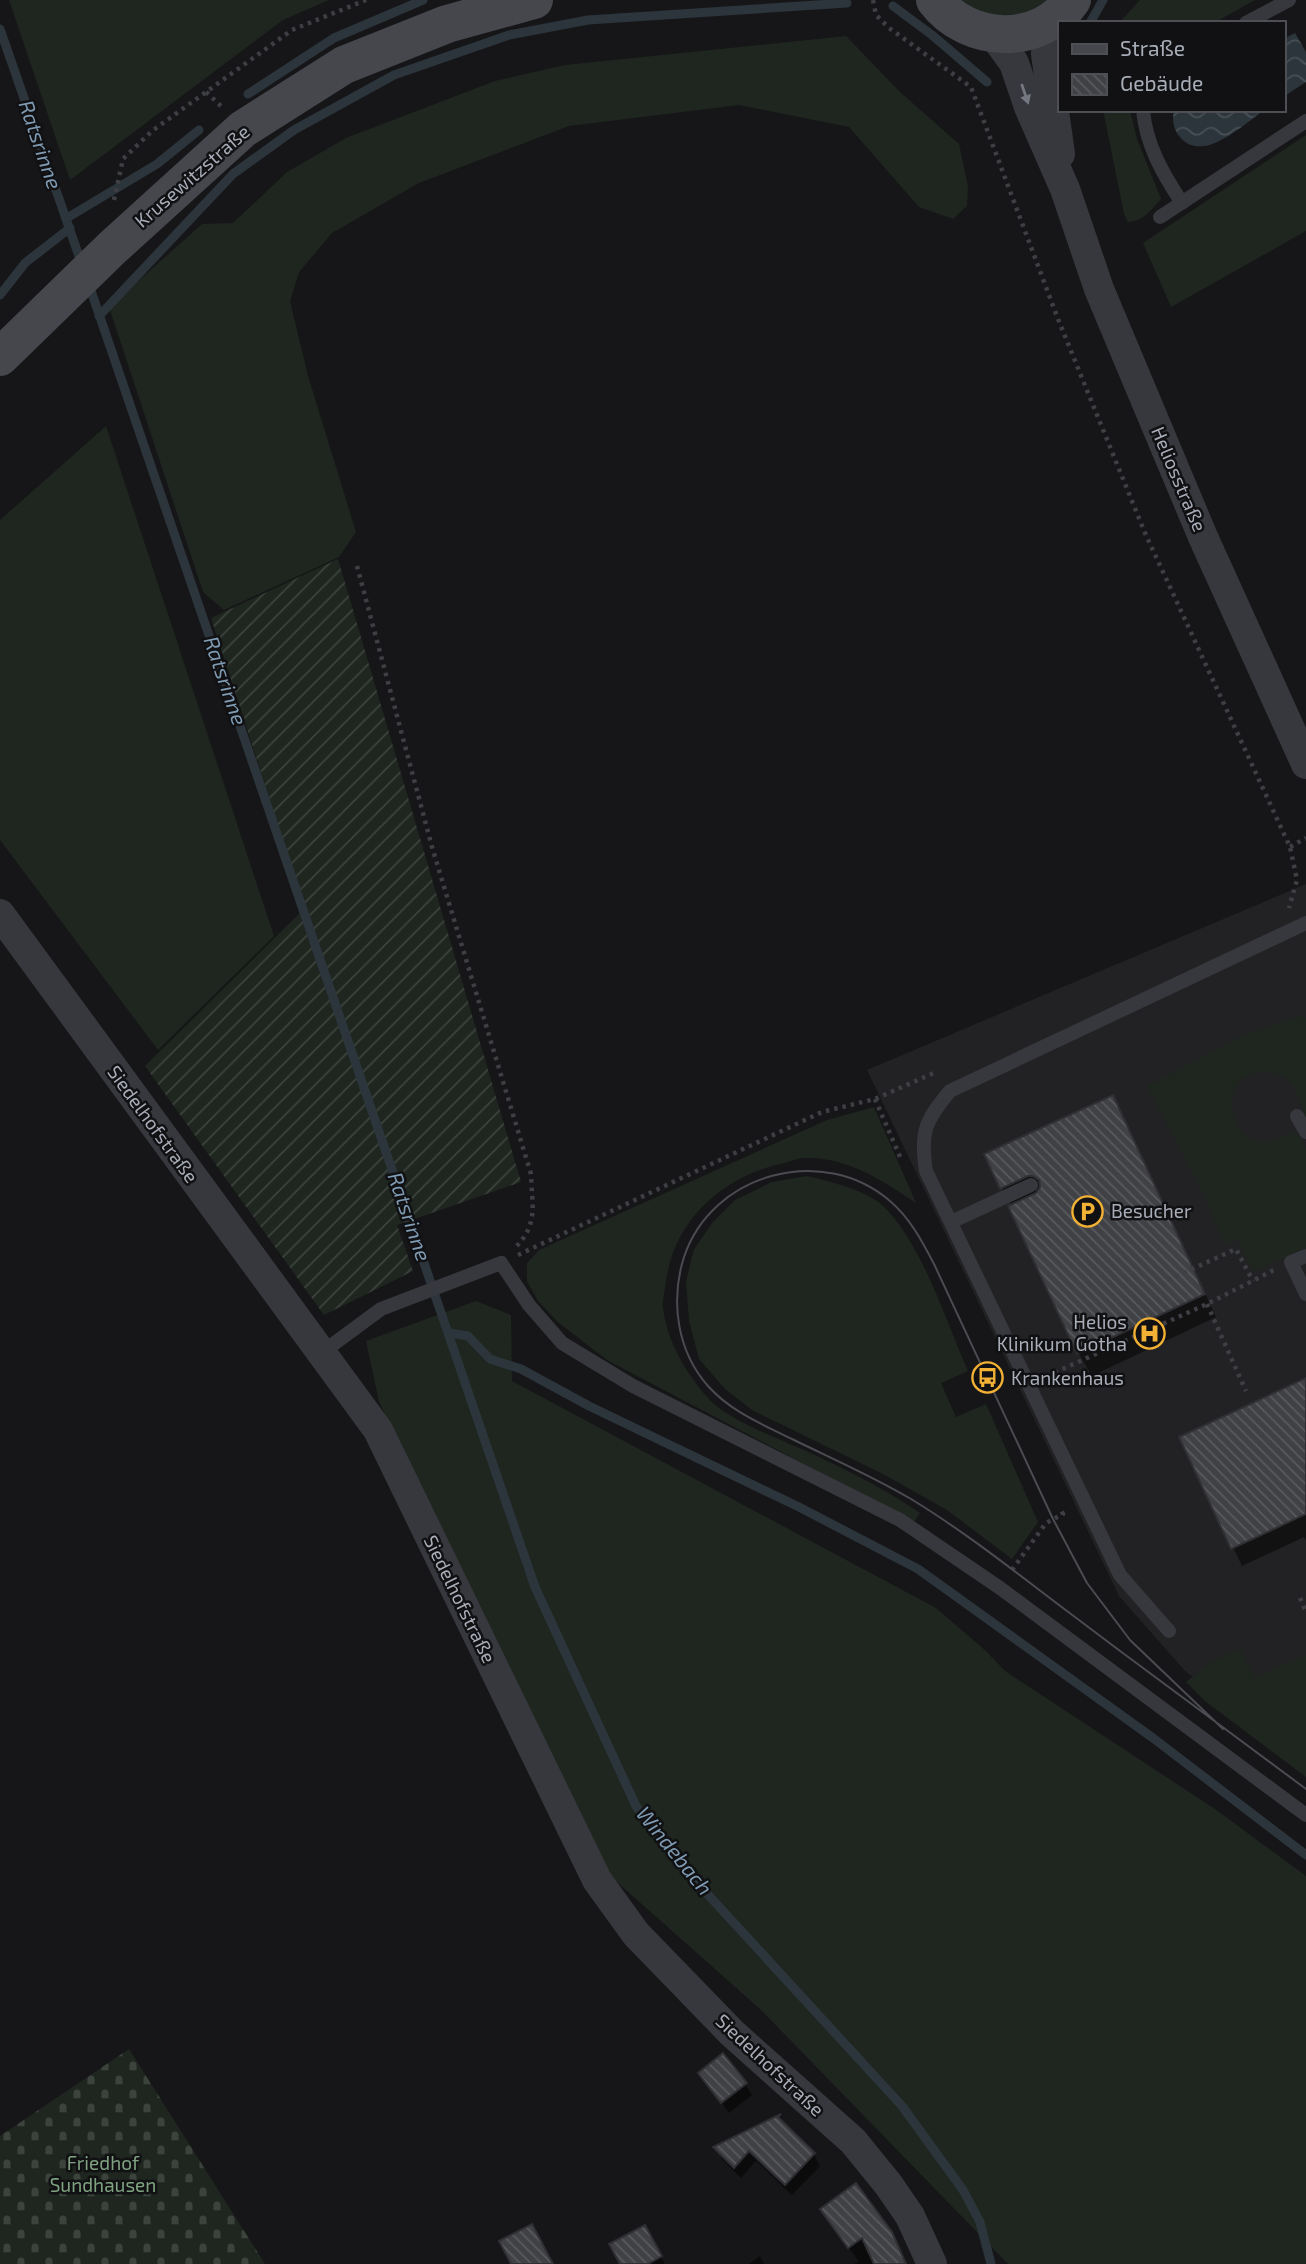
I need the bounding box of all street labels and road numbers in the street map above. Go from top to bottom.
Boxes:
street label: Krusewitzstraße [129,119,254,232]
street label: Heliosstraße [1147,423,1212,535]
street label: Siedelhofstraße [103,1061,204,1187]
street label: Siedelhofstraße [420,1531,501,1666]
street label: Siedelhofstraße [712,2009,829,2121]

